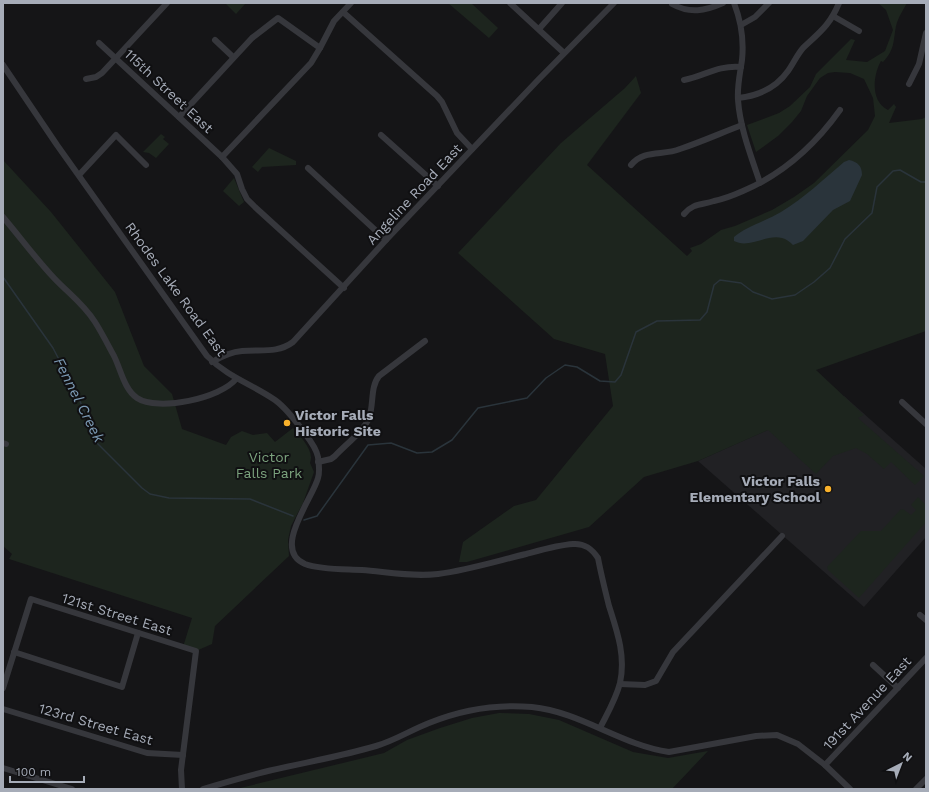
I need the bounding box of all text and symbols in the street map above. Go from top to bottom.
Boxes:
street label: 115th Street East [121,46,217,136]
street label: Angeline Road East [363,140,465,248]
street label: Rhodes Lake Road East [122,219,230,359]
water label: Fennel Creek [50,354,109,446]
place label: Victor Falls Historic Site [295,407,381,439]
marker: Victor Falls Historic Site [282,418,292,428]
park label: Victor Falls Park [236,449,302,481]
place label: Victor Falls Elementary School [690,473,821,505]
marker: Victor Falls Elementary School [823,484,833,494]
street label: 121st Street East [60,590,174,638]
street label: 191st Avenue East [820,653,914,753]
street label: 123rd Street East [37,700,155,748]
north arrow [881,744,921,784]
text: N [900,749,915,764]
scale bar [10,758,84,784]
text: 100 m [16,765,51,779]

